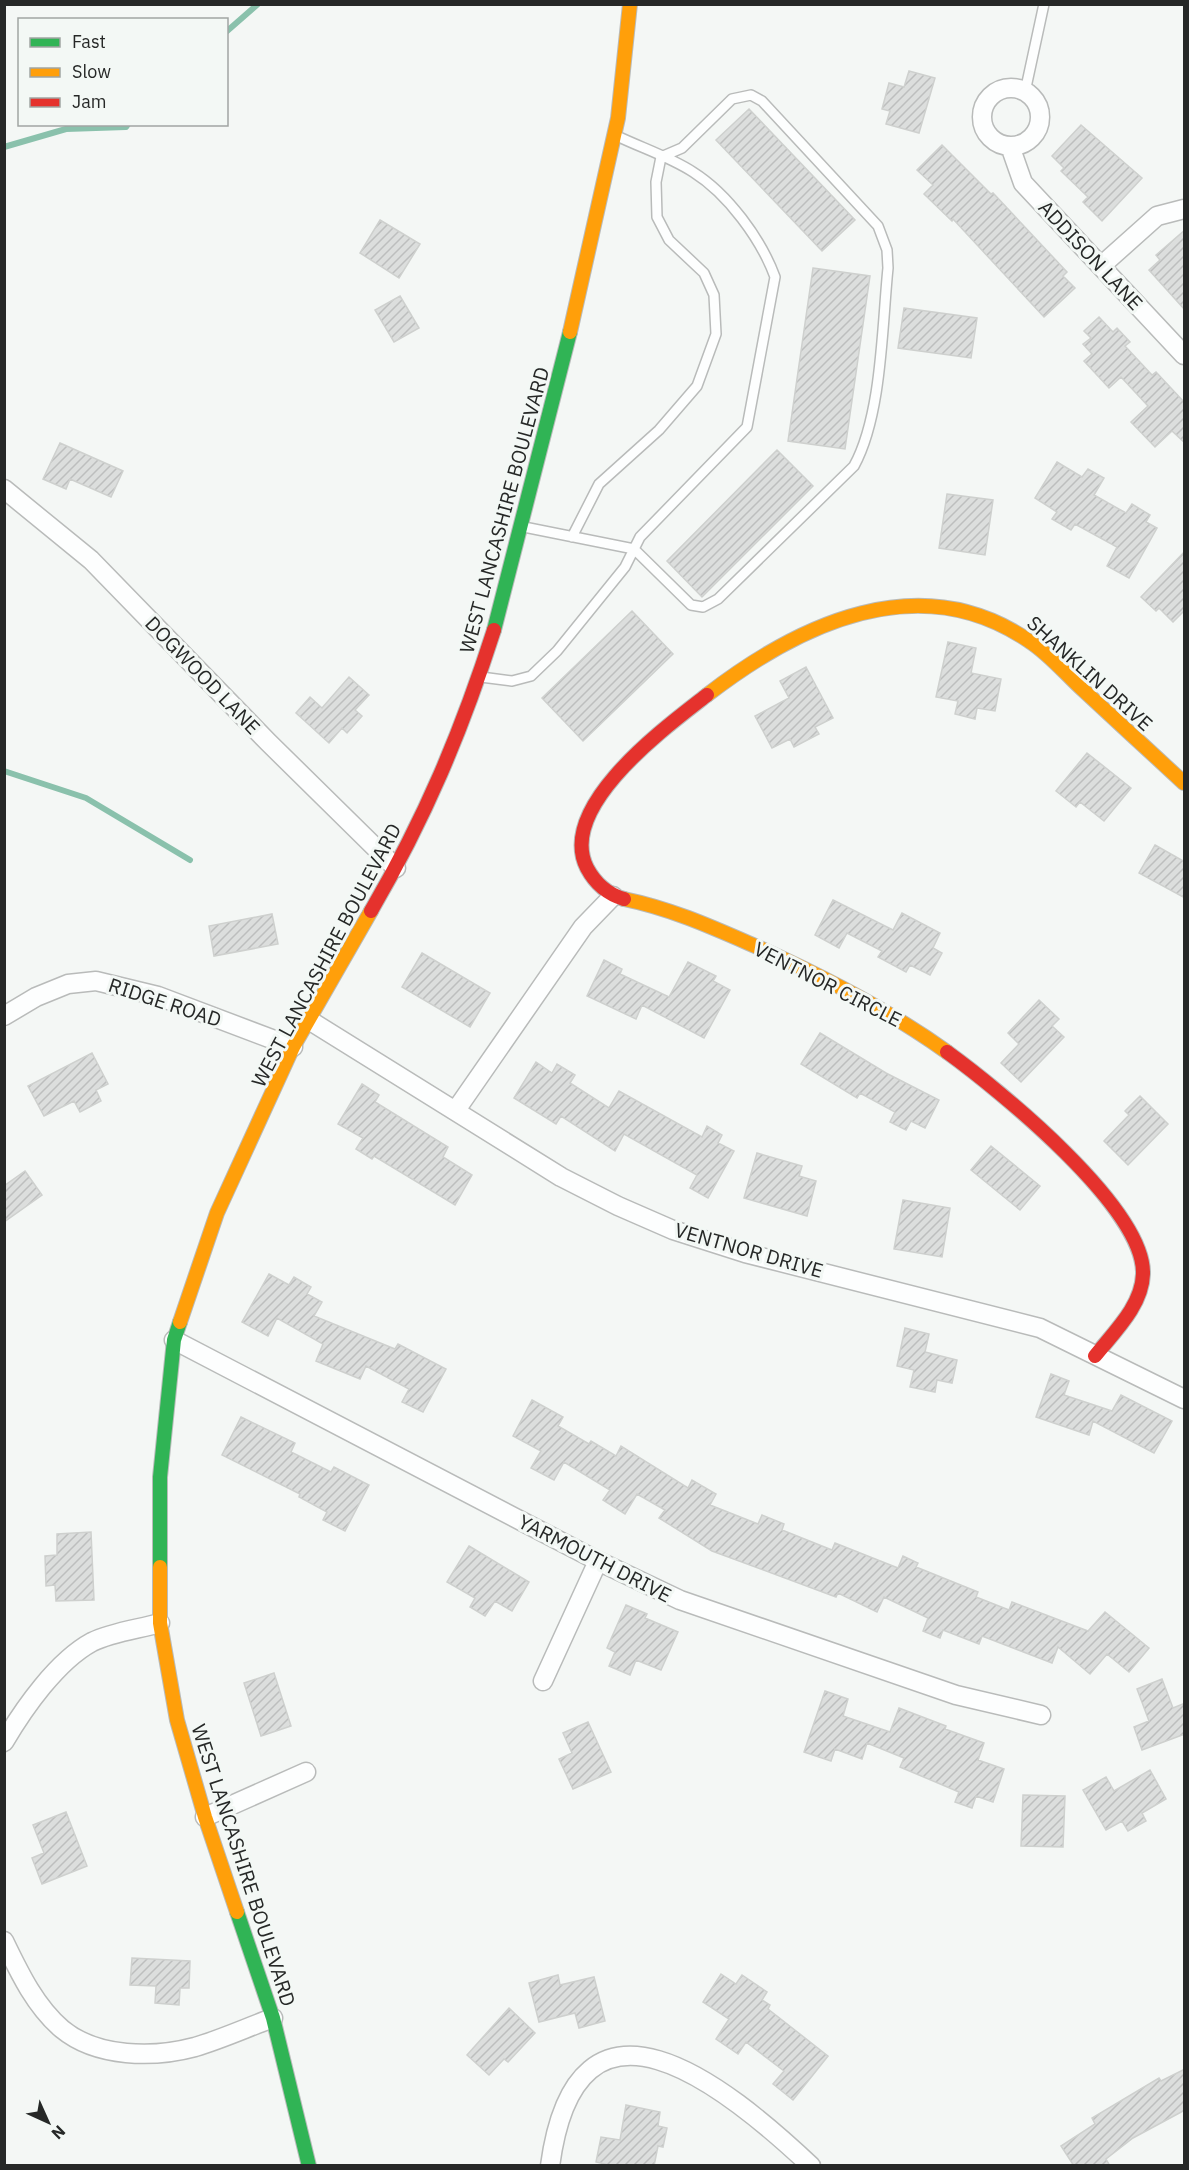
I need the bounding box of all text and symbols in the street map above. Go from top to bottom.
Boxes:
legend [18,18,228,126]
text: Fast [72,30,106,53]
text: Slow [72,60,111,83]
text: Jam [72,90,107,113]
street label: ADDISON LANE [1033,194,1149,316]
street label: WEST LANCASHIRE BOULEVARD [453,364,555,656]
street label: SHANKLIN DRIVE [1021,609,1159,737]
street label: DOGWOOD LANE [140,610,266,740]
street label: WEST LANCASHIRE BOULEVARD [245,818,407,1092]
street label: VENTNOR CIRCLE [750,935,906,1033]
street label: RIDGE ROAD [105,971,225,1033]
street label: VENTNOR DRIVE [672,1216,826,1284]
street label: YARMOUTH DRIVE [514,1508,676,1608]
street label: WEST LANCASHIRE BOULEVARD [186,1720,302,2010]
north arrow [18,2092,78,2152]
text: N [47,2121,70,2144]

